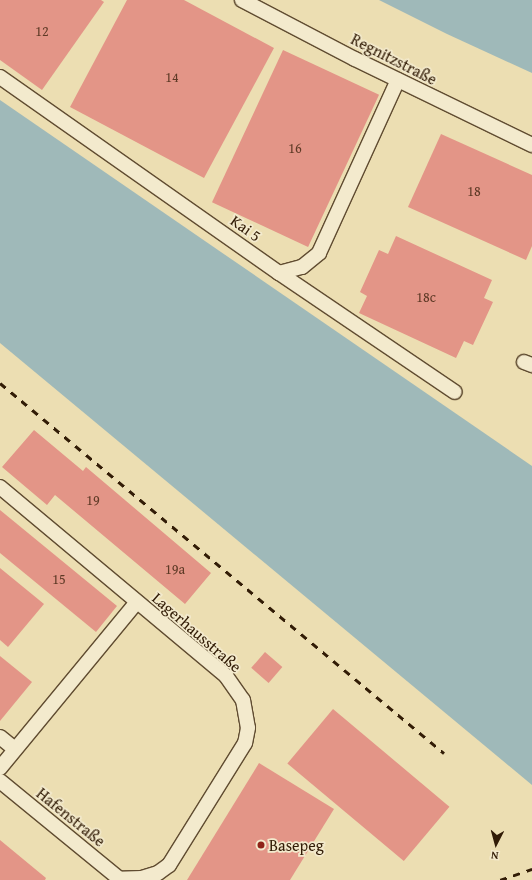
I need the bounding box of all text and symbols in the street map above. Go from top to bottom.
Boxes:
house number: 12 [35,23,49,39]
street label: Regnitzstraße [348,29,440,89]
house number: 14 [165,69,179,85]
house number: 16 [288,140,302,156]
house number: 18 [467,183,481,199]
street label: Kai 5 [227,211,265,245]
house number: 18c [416,289,436,305]
house number: 19 [86,492,100,508]
house number: 19a [165,561,185,577]
house number: 15 [52,571,66,587]
street label: Lagerhausstraße [148,588,246,676]
street label: Hafenstraße [33,784,109,850]
north arrow [476,824,516,864]
place label: Basepeg [269,835,324,855]
marker: Basepeg [256,840,266,850]
text: N [490,848,499,864]

